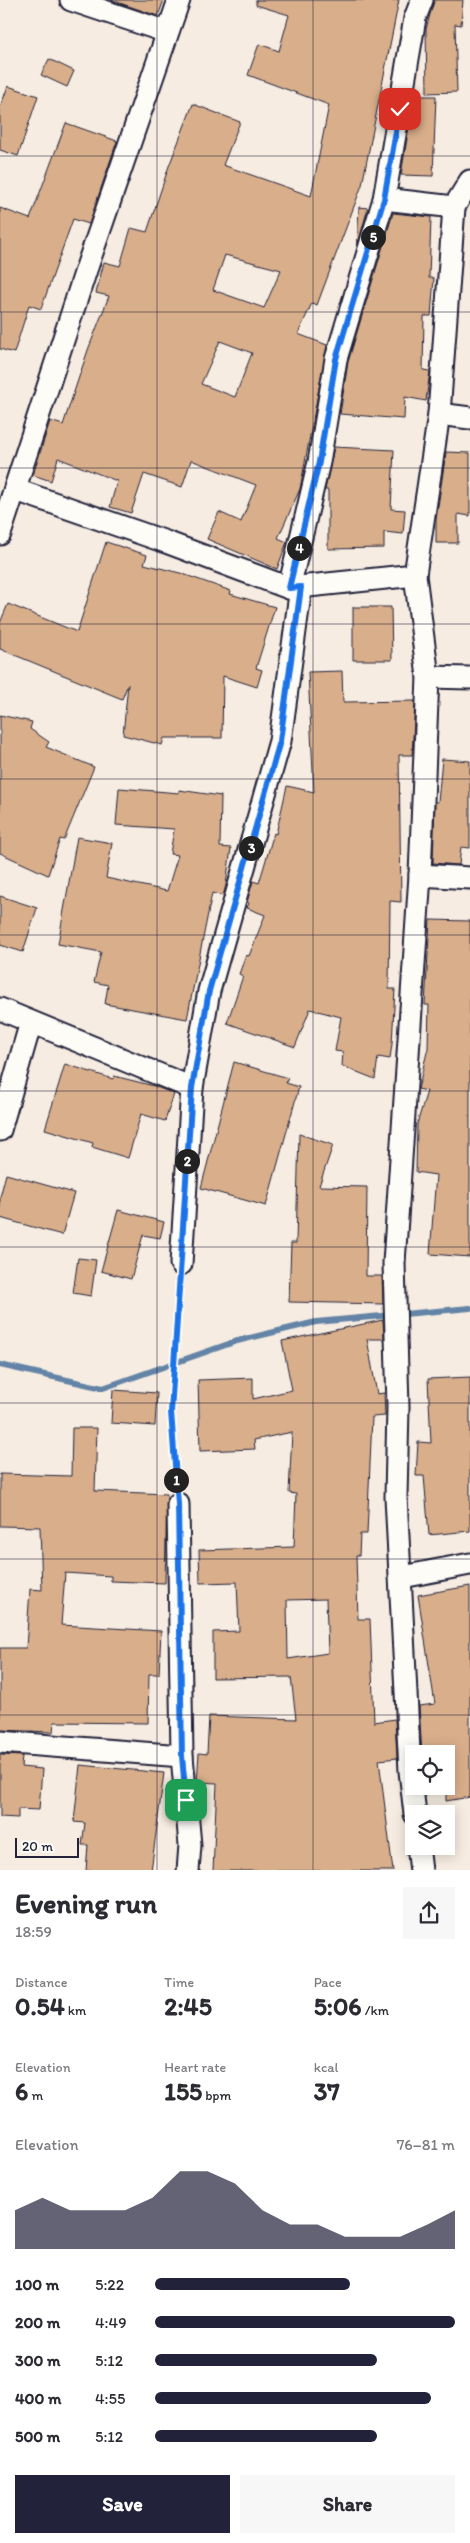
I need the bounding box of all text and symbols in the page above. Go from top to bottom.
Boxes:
pin [379,88,421,130]
icon: check [386,95,414,123]
pin: 5 [360,224,386,250]
text: 5 [370,229,377,246]
pin: 4 [286,536,312,560]
text: 4 [295,540,304,557]
pin: 3 [238,836,264,860]
text: 3 [248,840,255,857]
pin: 2 [174,1148,200,1174]
text: 2 [184,1153,191,1170]
pin: 1 [164,1468,188,1492]
text: 1 [173,1472,180,1489]
map controls [405,1745,455,1855]
button: locate [405,1745,455,1795]
pin [165,1779,207,1821]
icon: arrive [172,1786,200,1814]
button: layers [405,1805,455,1855]
scale bar [15,1836,79,1859]
text: 20 m [22,1838,53,1855]
text: Evening run [15,1886,157,1920]
button: share [403,1887,455,1939]
text: 18:59 [15,1922,52,1941]
text: Distance [15,1974,67,1991]
text: Time [164,1974,194,1991]
text: Pace [314,1974,342,1991]
text: 0.54 [15,1991,65,2021]
text: 2:45 [164,1991,212,2021]
text: 5:06 [314,1991,362,2021]
text: km [65,2002,86,2019]
text: /km [362,2002,389,2019]
text: Elevation [15,2059,71,2076]
text: Heart rate [164,2059,226,2076]
text: kcal [314,2059,339,2076]
text: 6 [15,2076,28,2106]
text: 155 [164,2076,202,2106]
text: 37 [314,2076,340,2106]
text: m [28,2087,43,2104]
text: bpm [202,2087,231,2104]
text: Elevation [15,2135,79,2154]
text: 76–81 m [396,2135,455,2154]
text: 100 m [15,2275,59,2294]
text: 5:22 [95,2275,124,2294]
text: 200 m [15,2313,60,2332]
text: 4:49 [95,2313,127,2332]
text: 300 m [15,2351,61,2370]
text: 5:12 [95,2351,123,2370]
text: 400 m [15,2389,61,2408]
text: 4:55 [95,2389,125,2408]
text: 500 m [15,2427,60,2446]
text: 5:12 [95,2427,123,2446]
button: Save [15,2475,230,2533]
button: Share [240,2475,455,2533]

